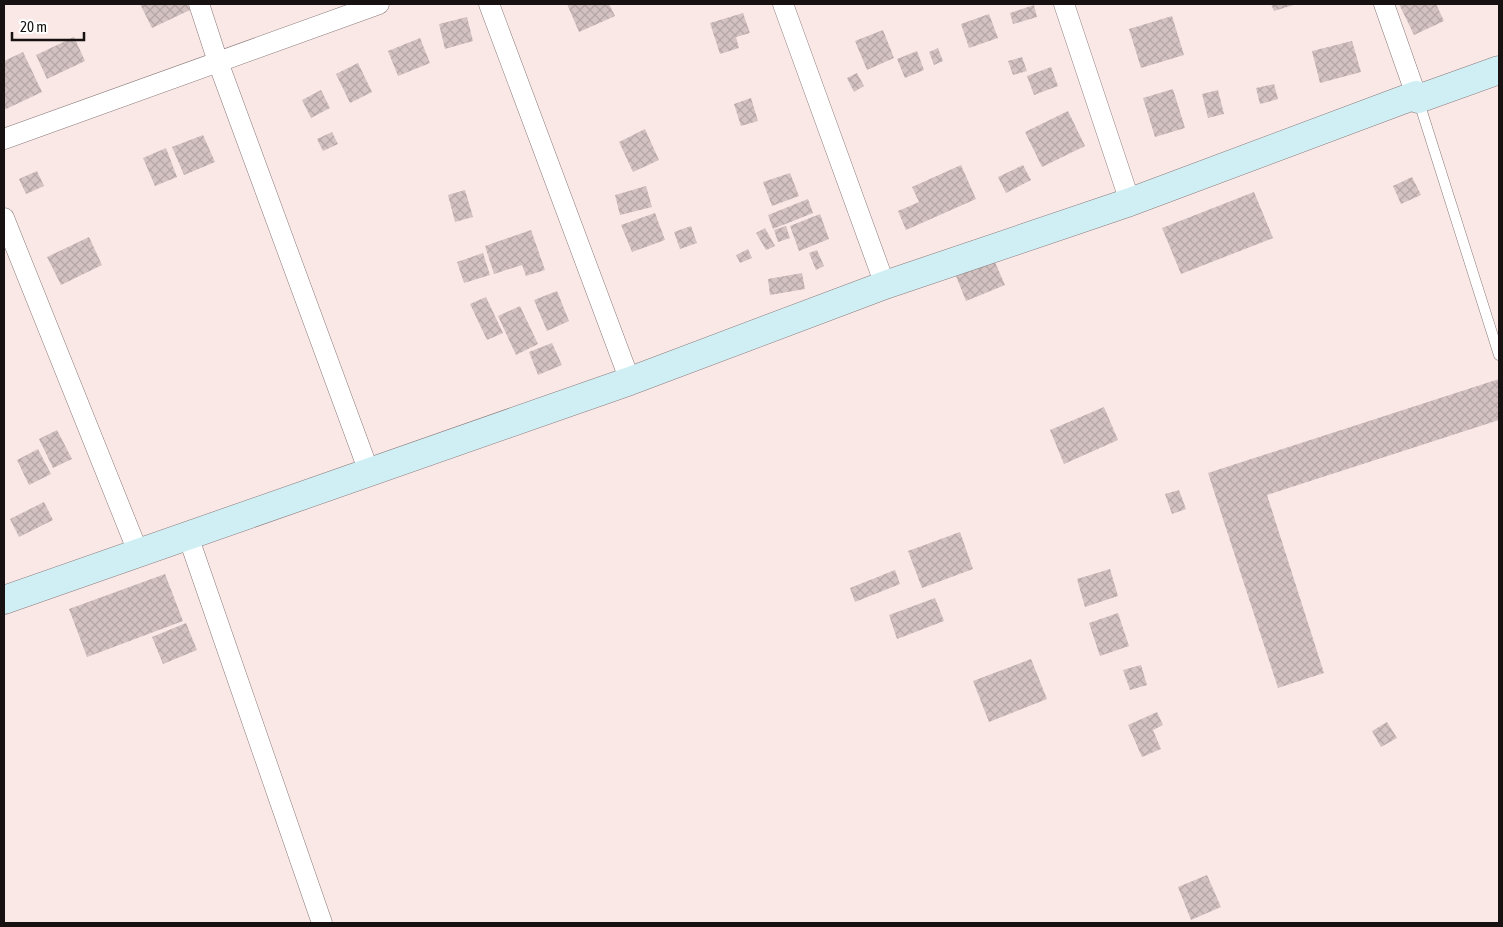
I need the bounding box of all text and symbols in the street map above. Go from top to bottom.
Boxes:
scale bar [12,10,85,42]
text: 20 m [20,18,47,35]

